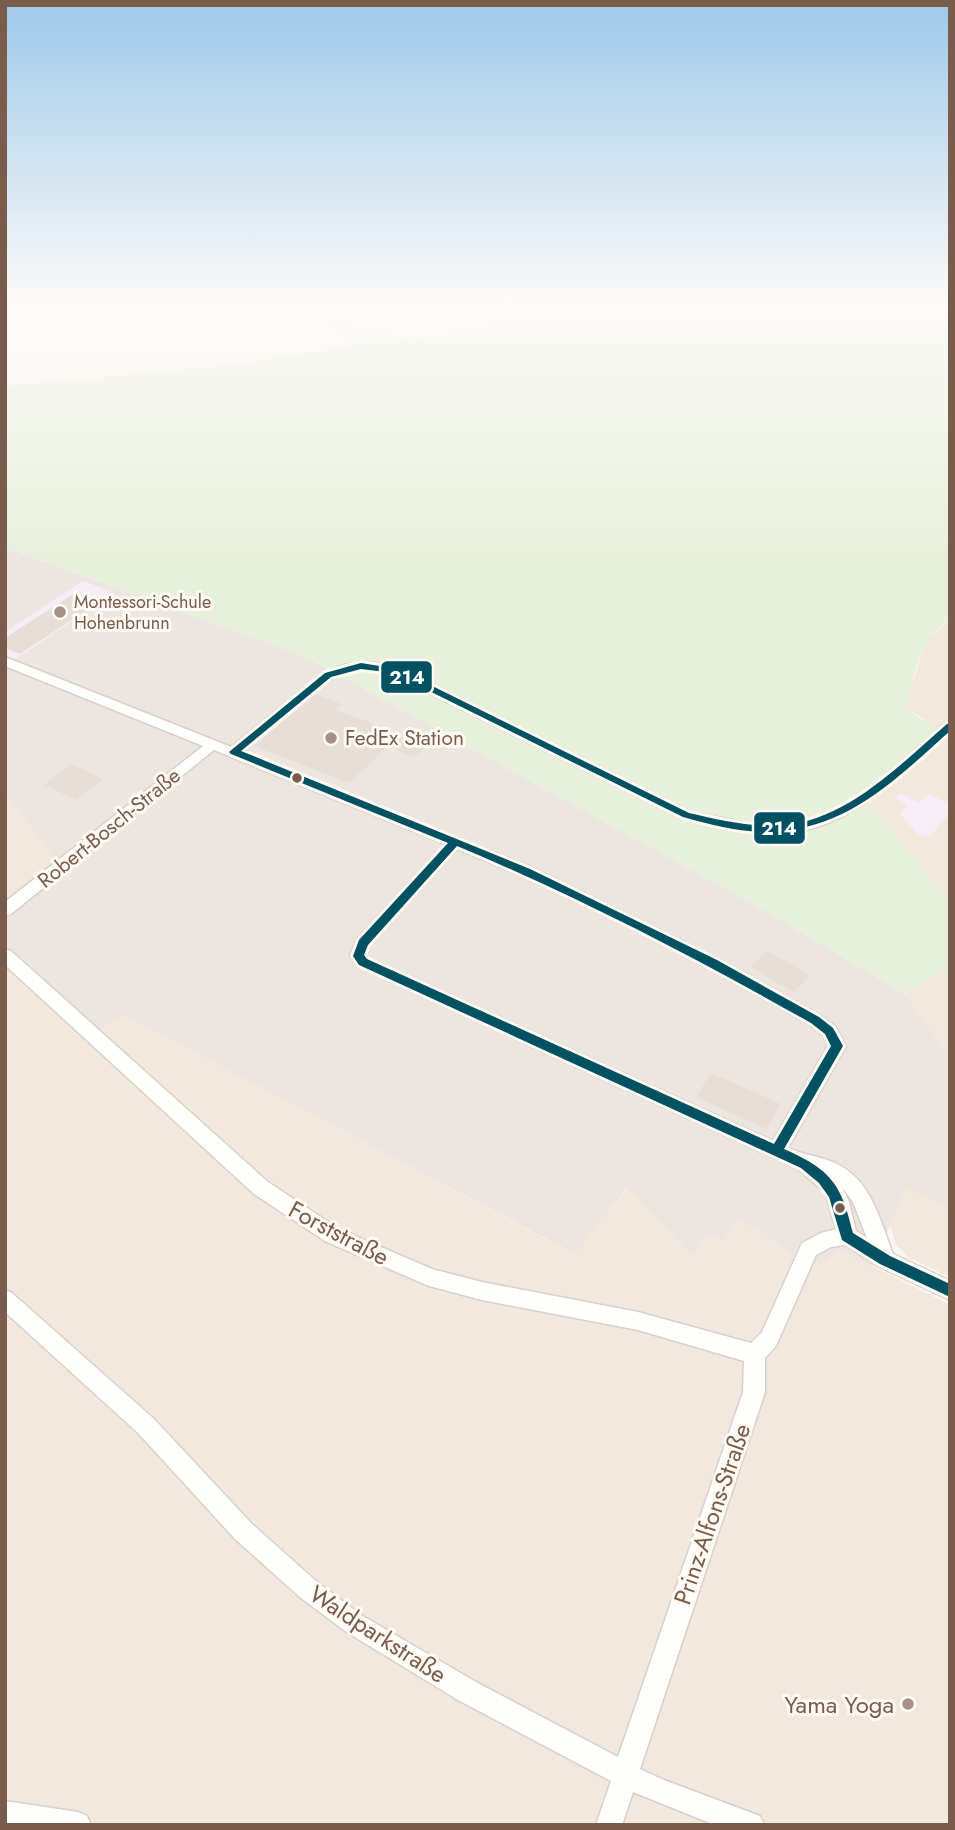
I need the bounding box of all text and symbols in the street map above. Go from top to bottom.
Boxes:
place label: Montessori-Schule Hohenbrunn [74,589,211,636]
marker: Montessori-Schule Hohenbrunn [52,604,68,620]
line badge: 214 [380,660,433,694]
text: 214 [389,664,425,691]
place label: FedEx Station [345,723,464,753]
marker: FedEx Station [323,730,339,746]
street label: Robert-Bosch-Straße [31,761,187,895]
unlabelled marker [290,771,304,785]
line badge: 214 [753,811,806,845]
text: 214 [761,815,797,842]
street label: Forststraße [283,1192,395,1274]
unlabelled marker [833,1201,847,1215]
street label: Prinz-Alfons-Straße [665,1419,759,1609]
street label: Waldparkstraße [303,1577,453,1691]
place label: Yama Yoga [785,1687,894,1722]
marker: Yama Yoga [900,1696,916,1712]

